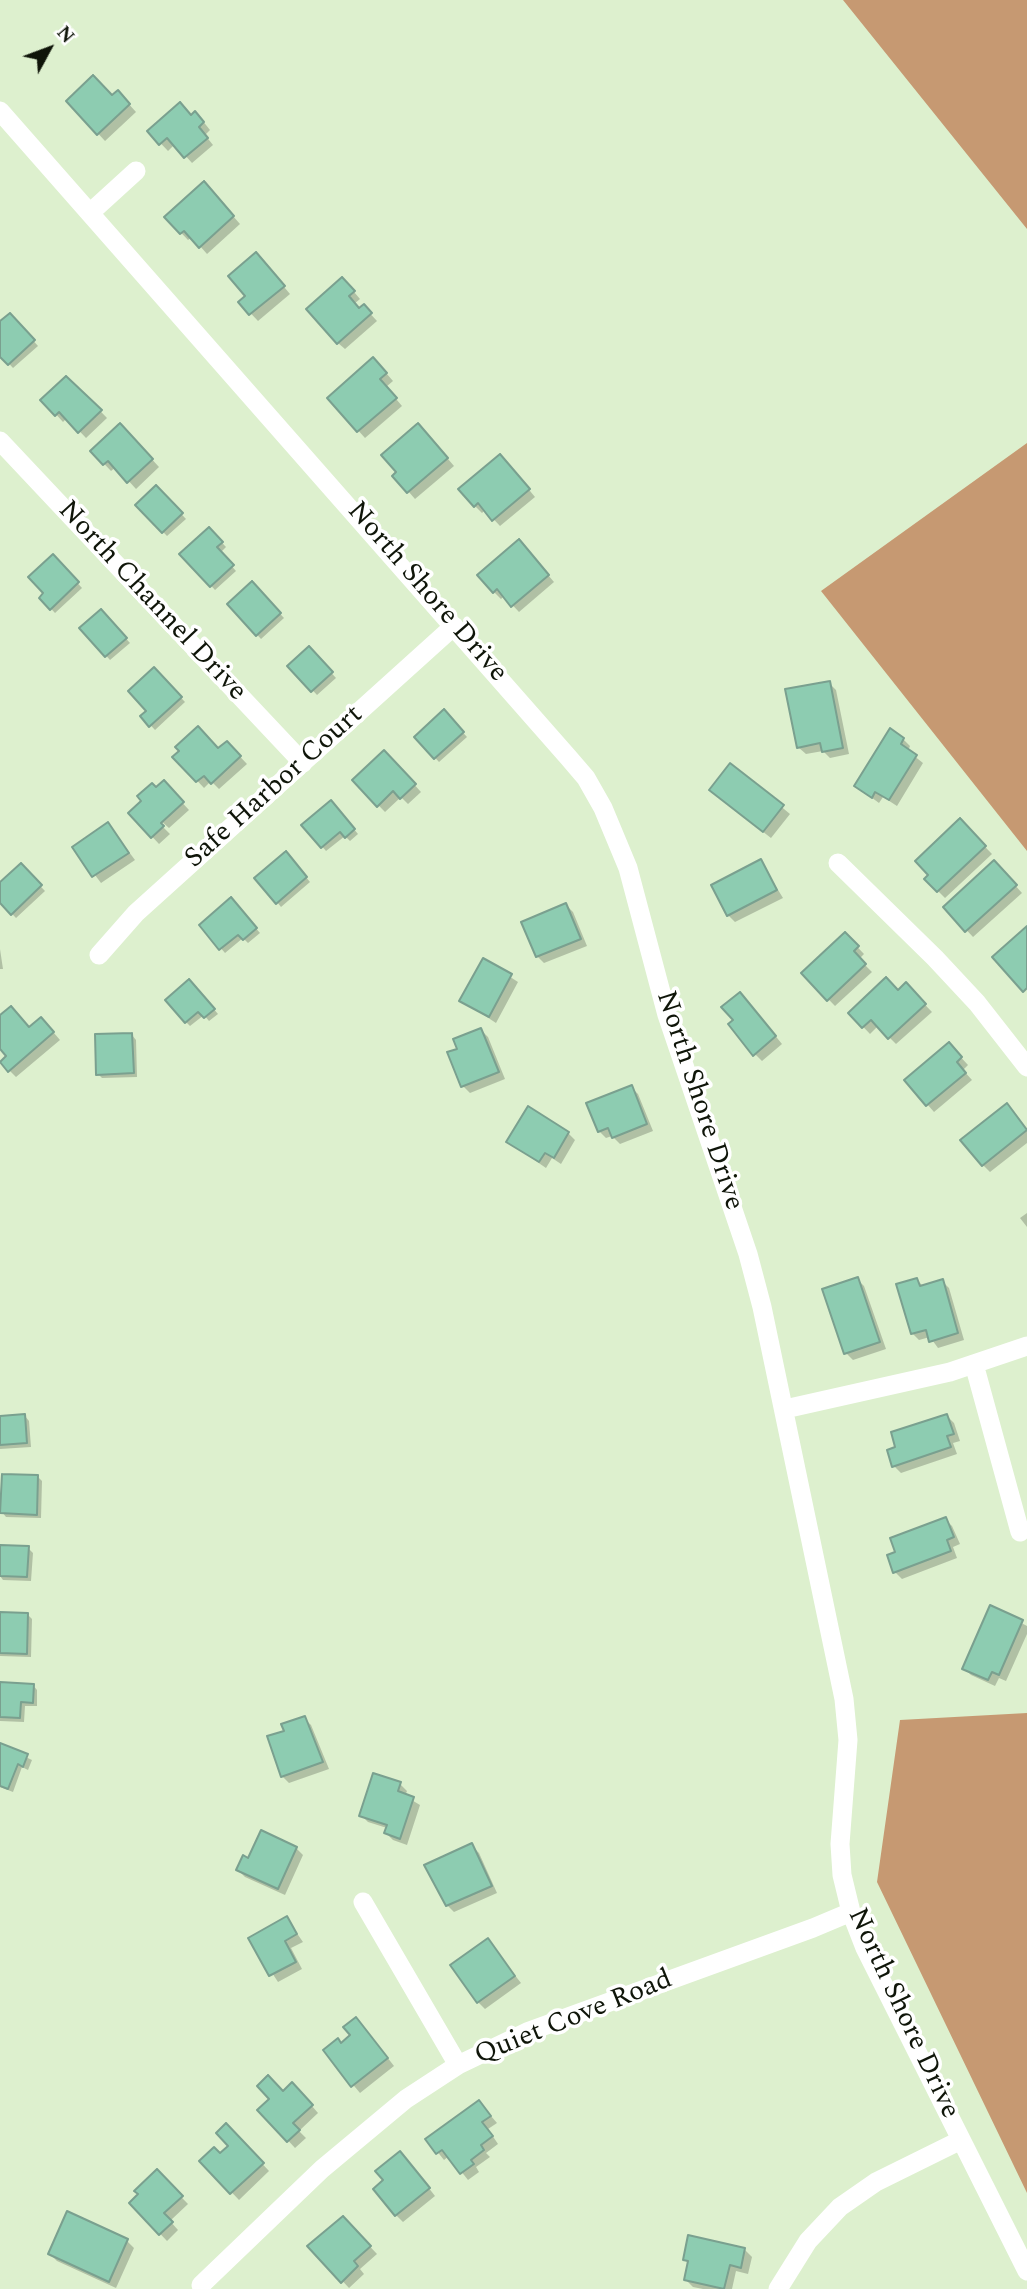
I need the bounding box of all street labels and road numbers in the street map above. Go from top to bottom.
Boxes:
street label: North Channel Drive [49,495,253,709]
street label: North Shore Drive [338,496,514,690]
street label: Safe Harbor Court [179,699,371,877]
street label: North Shore Drive [647,987,749,1215]
street label: North Shore Drive [839,1903,965,2125]
street label: Quiet Cove Road [470,1964,678,2074]

